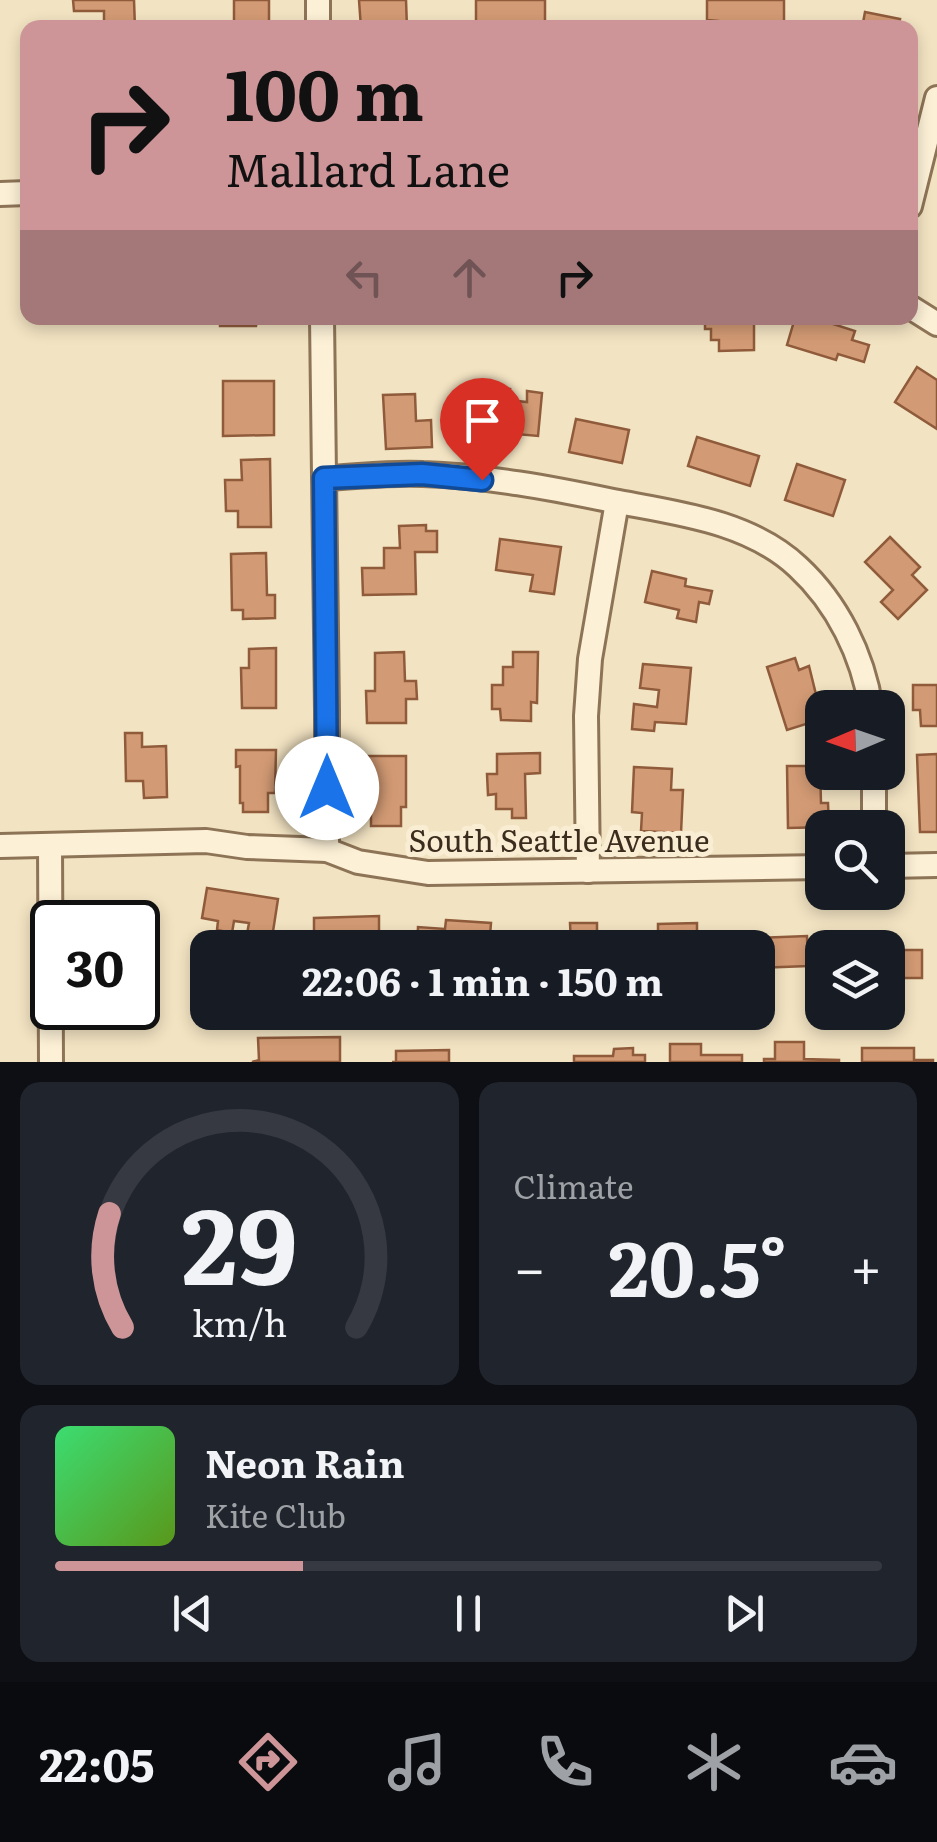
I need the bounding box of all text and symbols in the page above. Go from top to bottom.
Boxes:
text: 100 m [225,39,424,143]
icon: right [60,60,190,190]
text: Mallard Lane [225,134,510,201]
icon: left [337,250,392,305]
icon: ahead [442,250,497,305]
icon: right [547,250,602,305]
pin [440,378,525,481]
icon: arrive [455,393,510,448]
north arrow [805,690,905,790]
map controls [805,690,905,1030]
position arrow [275,736,379,840]
button: search [805,810,905,910]
street label: South Seattle Avenue [408,817,710,861]
speed limit sign: 30 [30,900,160,1030]
button: layers [805,930,905,1030]
text: 22:06 · 1 min · 150 m [302,951,663,1008]
text: Climate [514,1161,634,1209]
text: 29 [181,1163,297,1317]
text: 20.5° [609,1209,787,1320]
text: − [514,1224,546,1306]
text: + [850,1224,882,1306]
text: km/h [192,1295,287,1348]
text: Neon Rain [205,1433,405,1490]
text: Kite Club [205,1490,346,1538]
icon: previous [165,1586,220,1641]
icon: pause [441,1586,496,1641]
icon: next [717,1586,772,1641]
icon: directions [233,1727,303,1797]
icon: music [382,1727,452,1797]
icon: phone [530,1727,600,1797]
icon: climate [679,1727,749,1797]
icon: car [828,1727,898,1797]
text: 22:05 [39,1729,154,1796]

